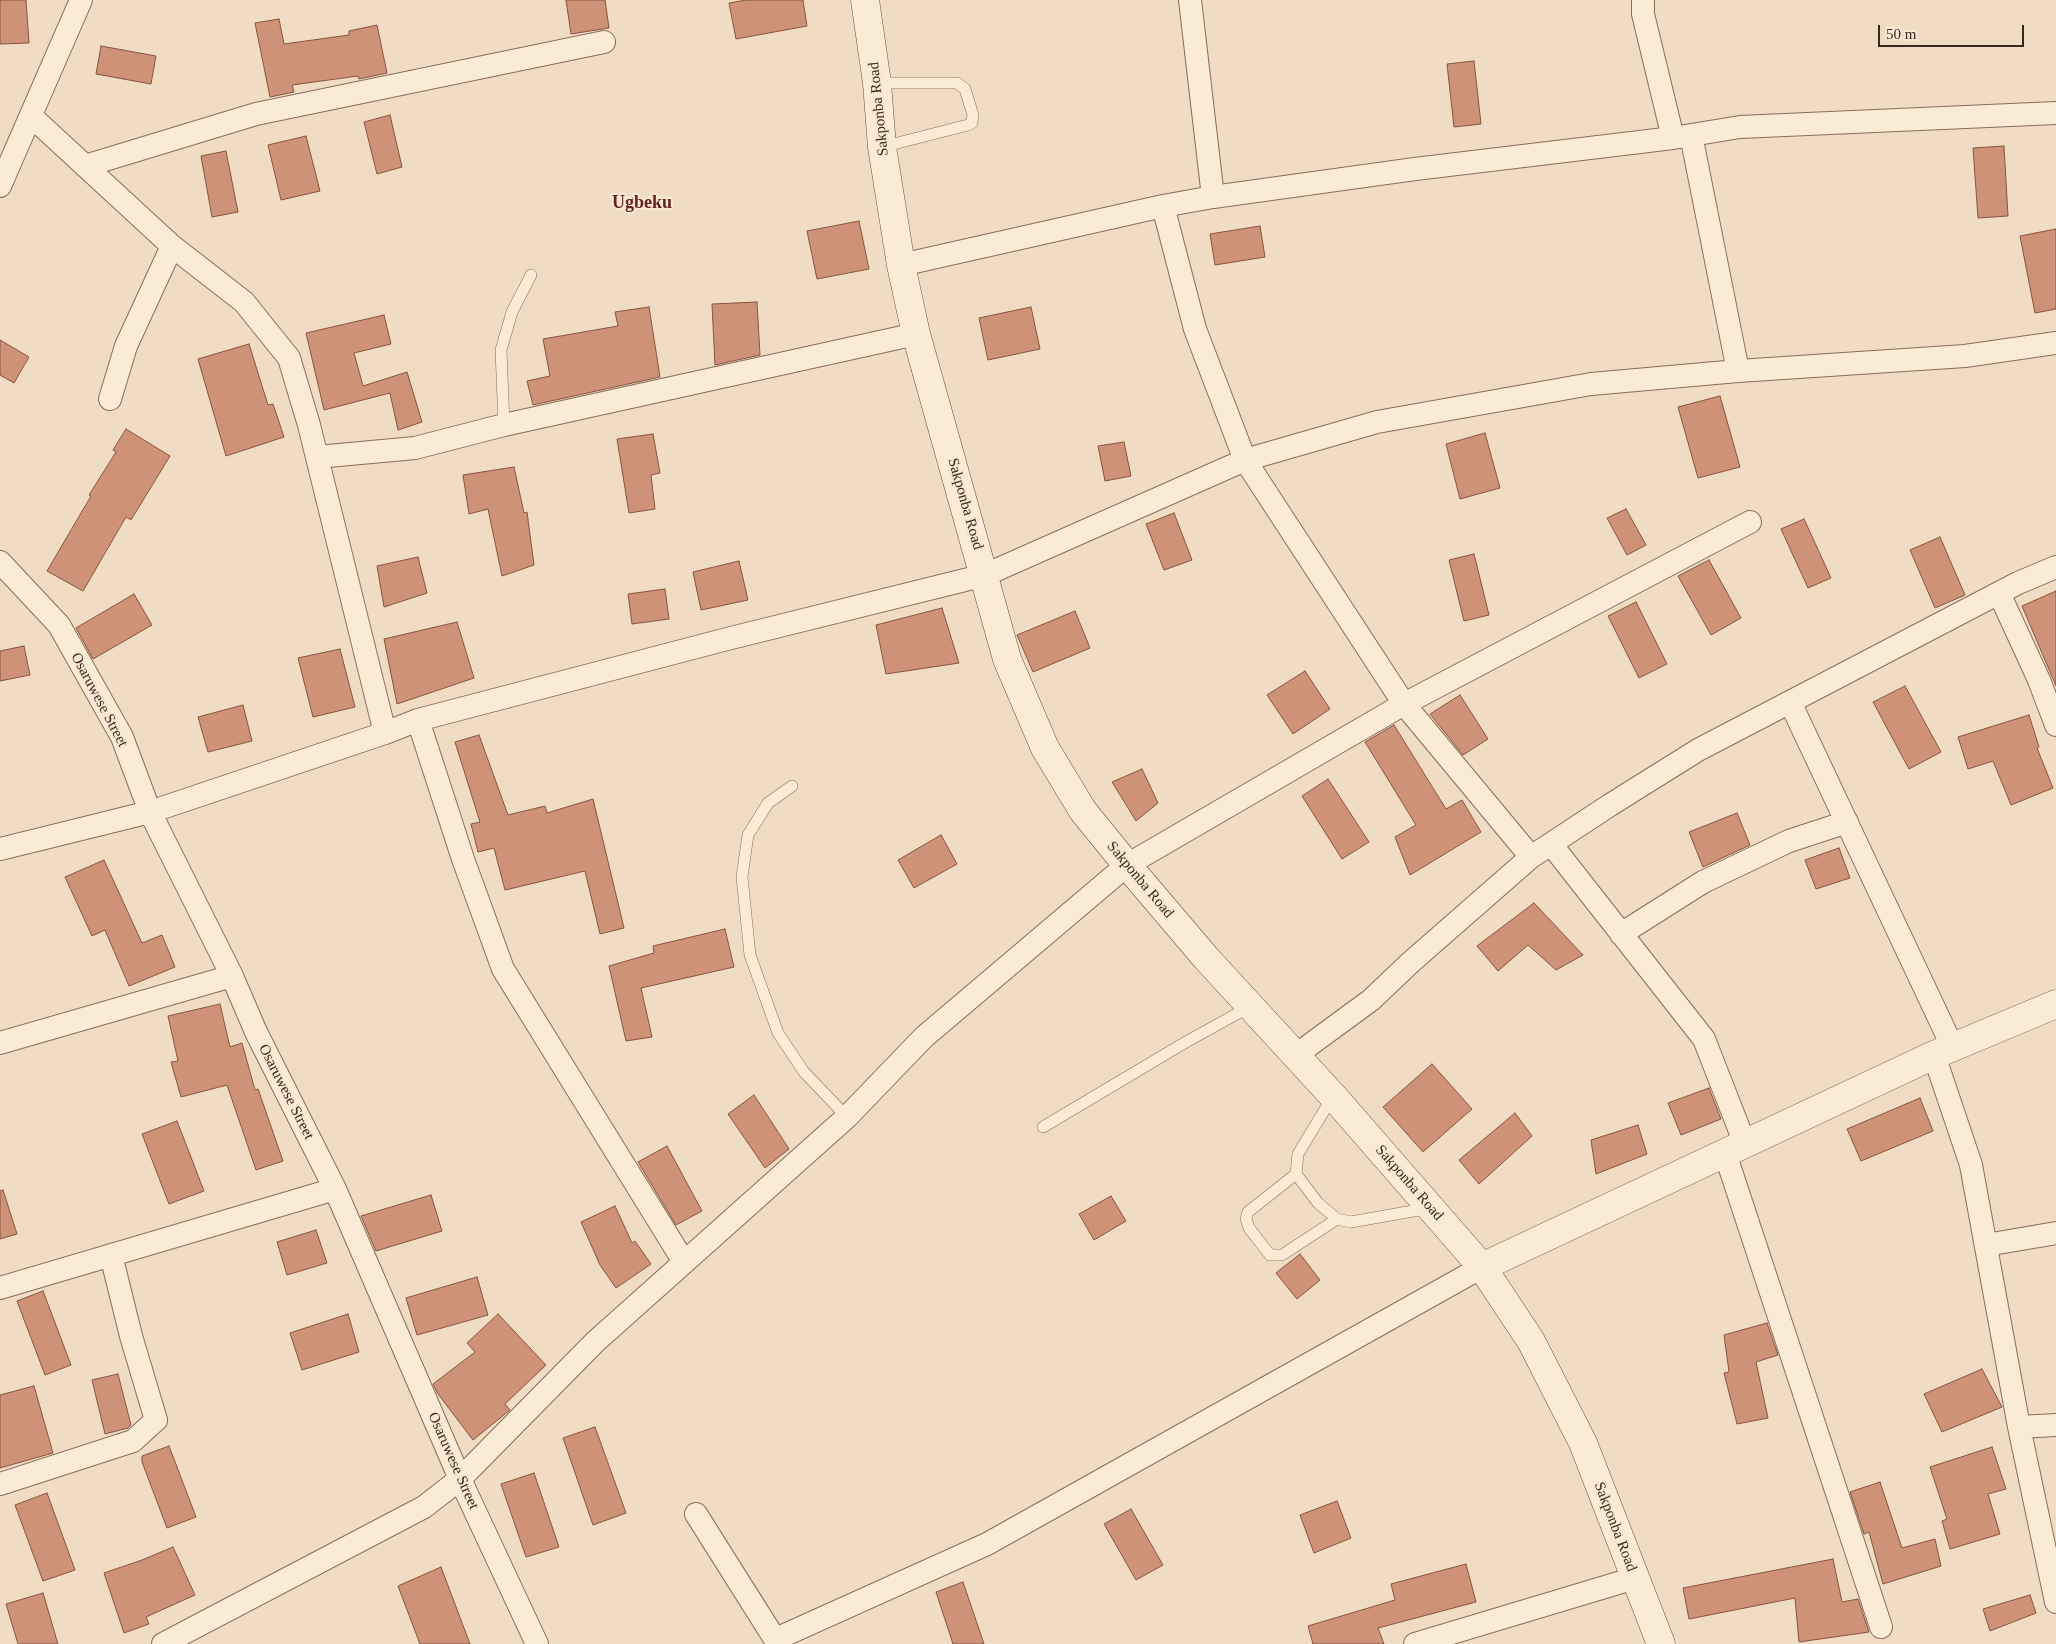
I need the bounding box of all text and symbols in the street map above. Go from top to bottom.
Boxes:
scale bar [1881,15,2027,47]
text: 50 m [1886,26,1916,42]
street label: Sakponba Road [865,61,893,157]
district label: Ugbeku [612,192,672,214]
street label: Sakponba Road [943,456,987,552]
street label: Osaruwese Street [67,650,131,750]
street label: Sakponba Road [1103,838,1177,922]
street label: Osaruwese Street [254,1041,318,1143]
street label: Sakponba Road [1371,1141,1447,1225]
street label: Osaruwese Street [424,1410,482,1512]
street label: Sakponba Road [1590,1480,1640,1574]

